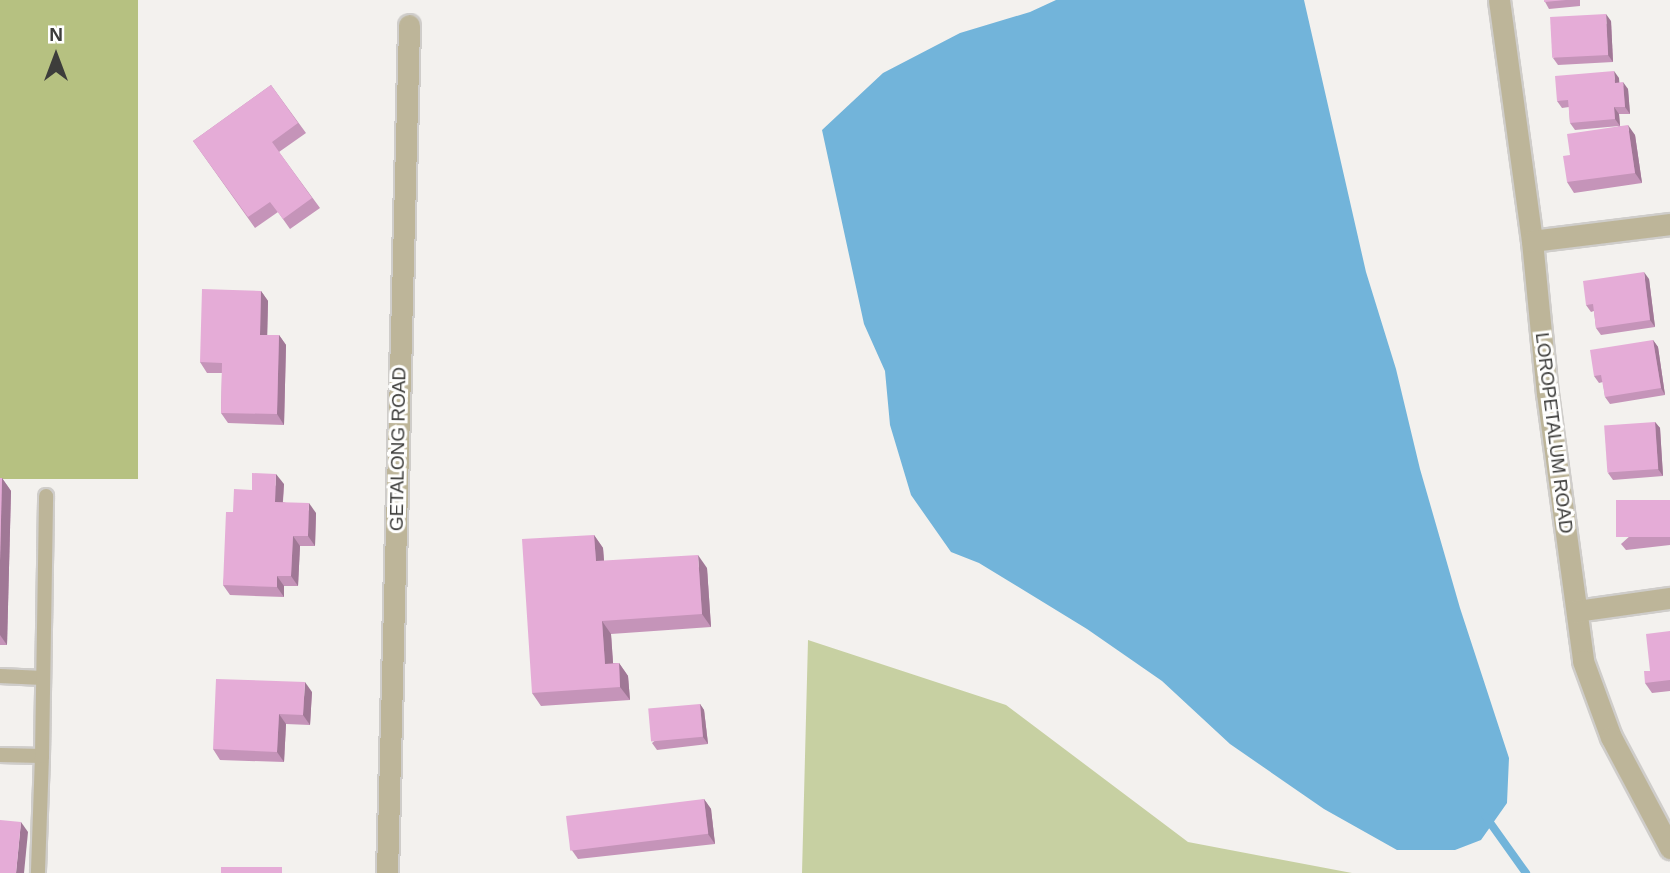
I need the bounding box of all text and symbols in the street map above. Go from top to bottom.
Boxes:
north arrow [21,21,91,91]
text: N [49,24,63,45]
street label: LOROPETALUM ROAD [1530,331,1578,535]
street label: GETALONG ROAD [385,367,411,531]

